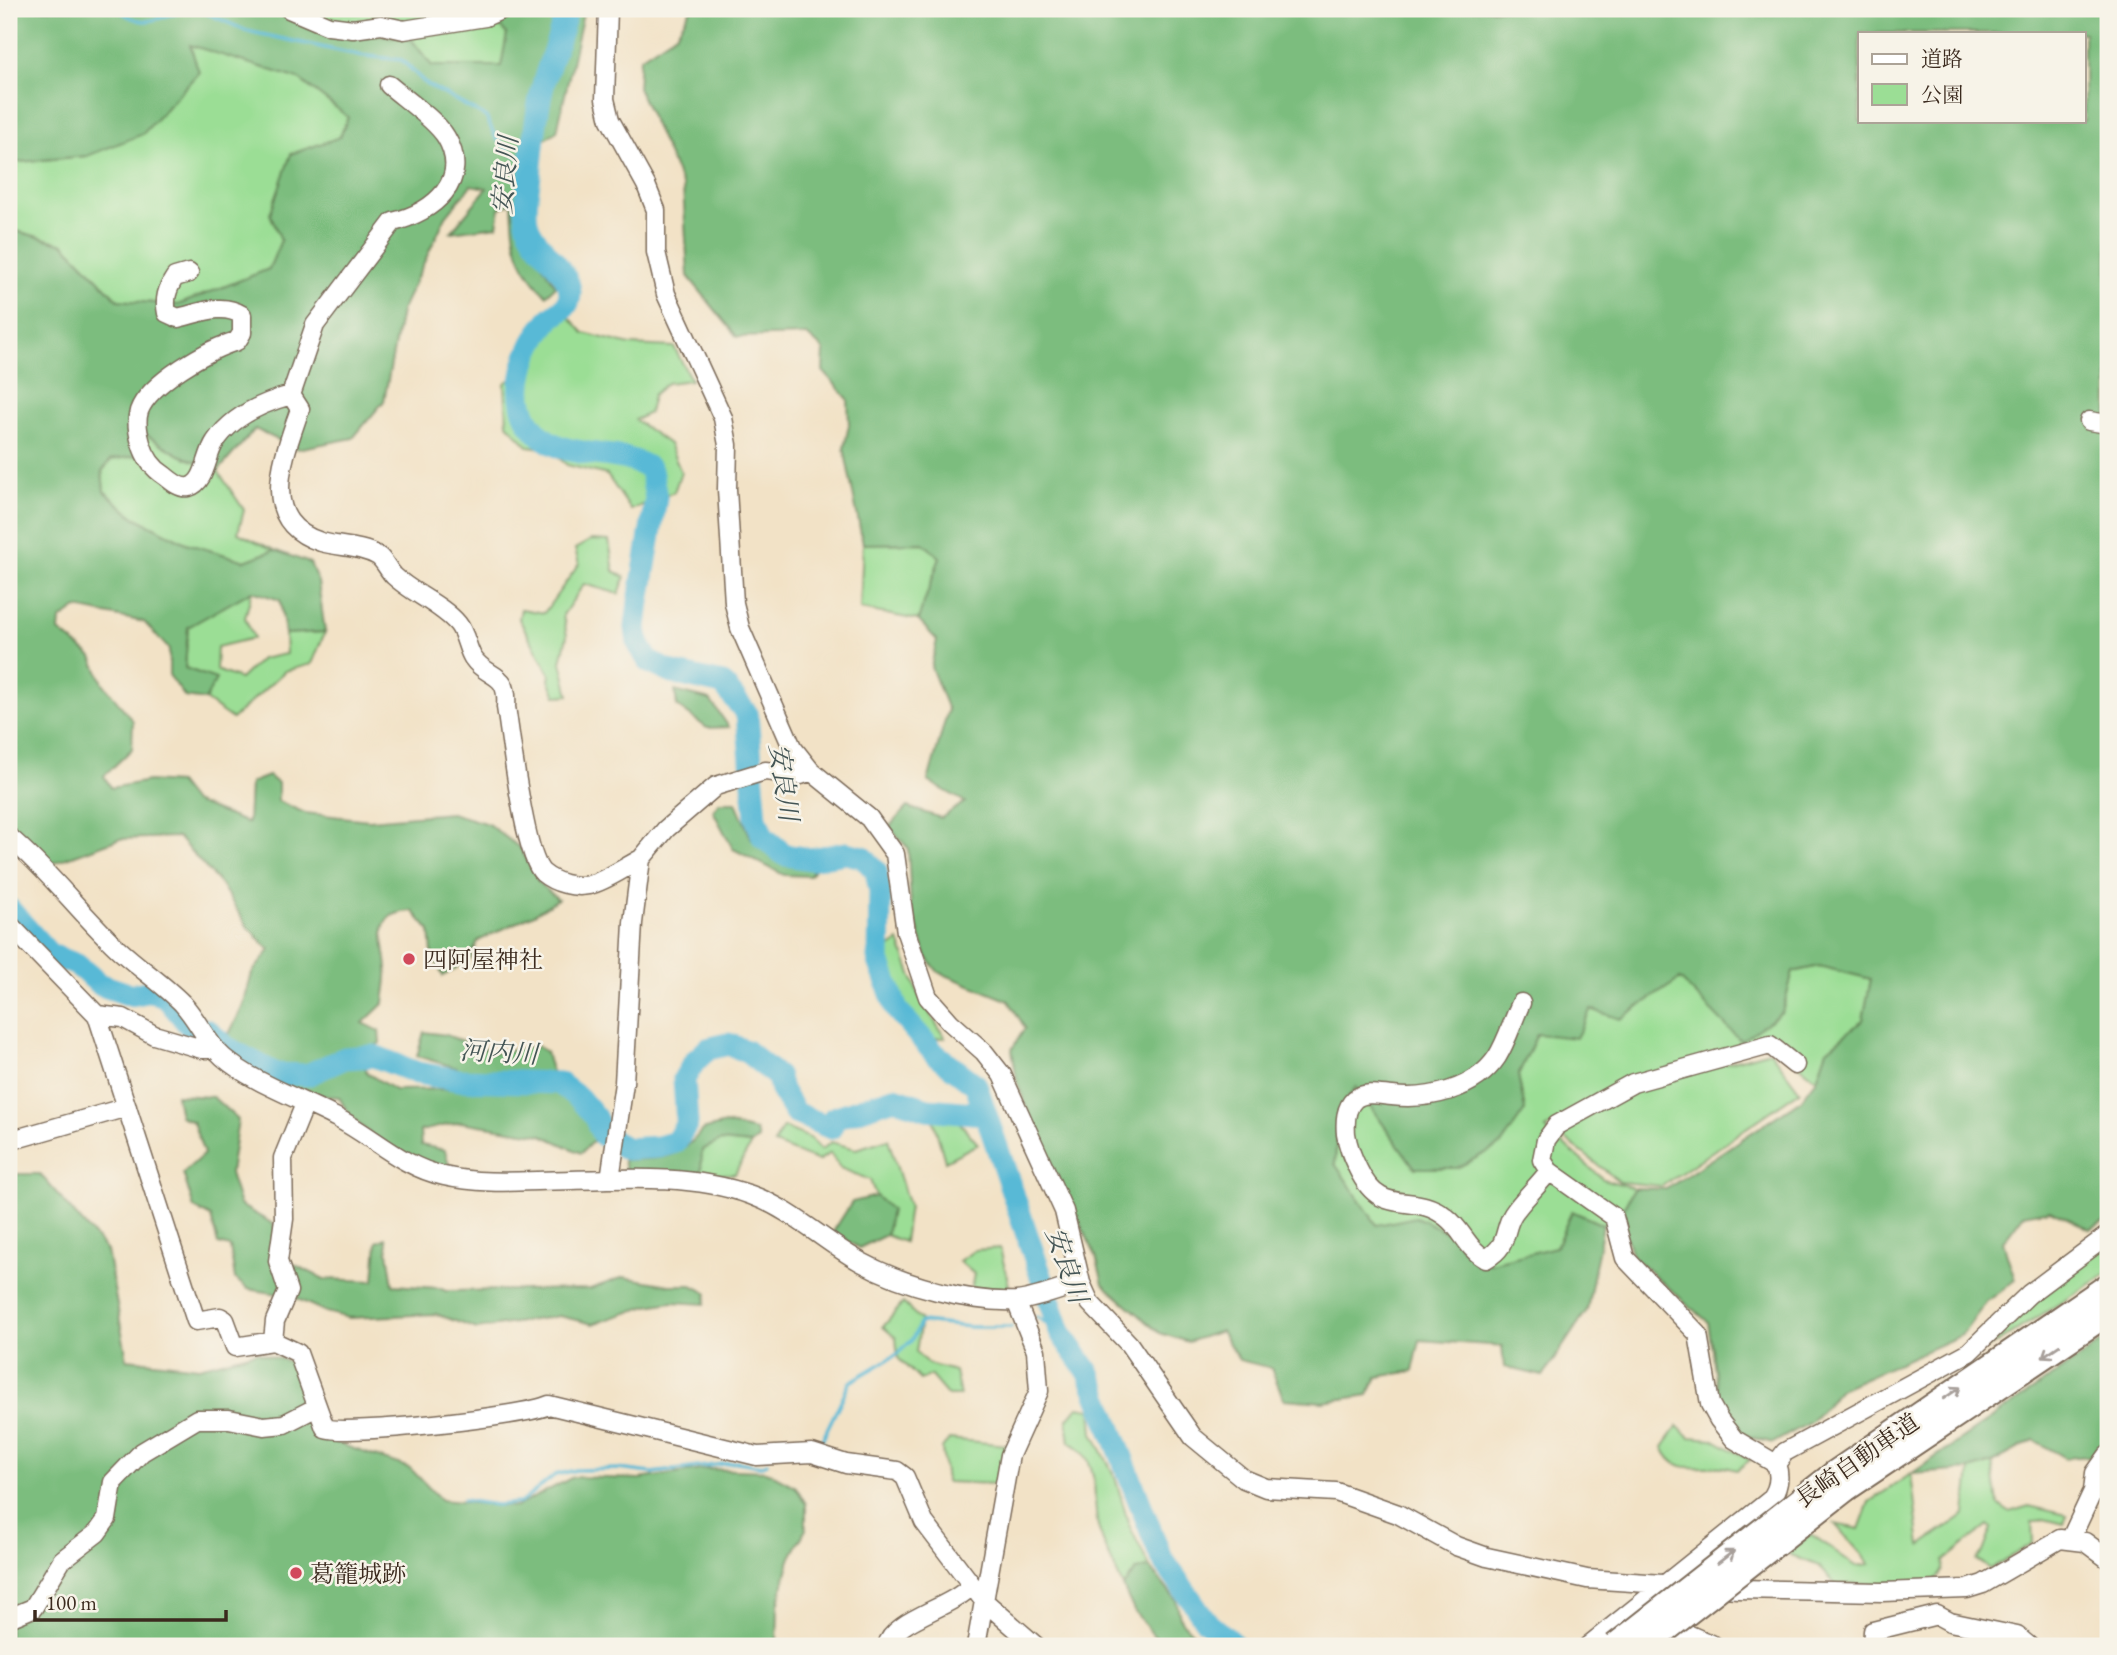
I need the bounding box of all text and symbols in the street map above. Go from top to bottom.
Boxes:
legend [1858,32,2086,122]
text: 道路 [1921,45,1963,72]
text: 公園 [1921,81,1963,108]
water label: 安良川 [485,132,526,215]
water label: 安良川 [762,741,807,826]
place label: 四阿屋神社 [423,944,543,975]
marker: 四阿屋神社 [401,951,417,967]
water label: 河内川 [459,1033,542,1071]
water label: 安良川 [1038,1223,1097,1310]
one-way arrow [2042,1344,2062,1358]
one-way arrow [1942,1386,1961,1400]
street label: 長崎自動車道 [1789,1406,1925,1514]
one-way arrow [1716,1550,1734,1565]
place label: 葛籠城跡 [310,1558,406,1589]
marker: 葛籠城跡 [288,1565,304,1581]
scale bar [35,1578,226,1622]
text: 100 m [46,1589,97,1616]

